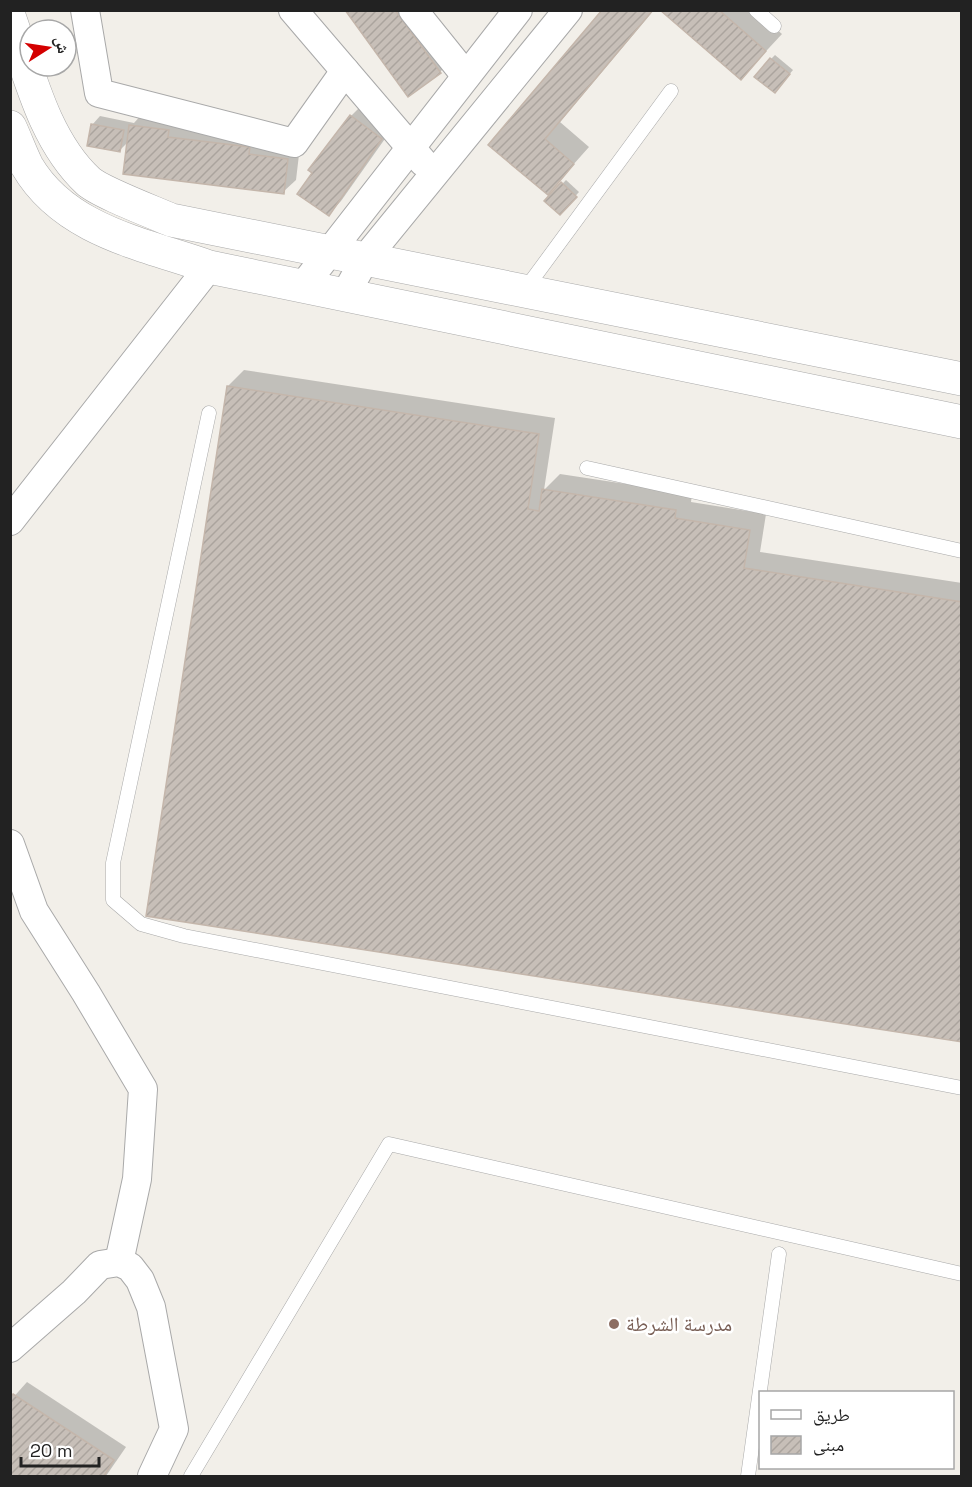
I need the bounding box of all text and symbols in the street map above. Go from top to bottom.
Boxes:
north arrow [18,18,78,78]
text: ش [50,34,74,55]
place label: مدرسة الشرطة [626,1311,732,1337]
marker: مدرسة الشرطة [607,1317,621,1331]
legend [759,1391,954,1469]
text: طريق [813,1403,850,1426]
scale bar [21,1430,99,1468]
text: مبنى [813,1433,844,1456]
text: 20 m [30,1439,73,1462]

